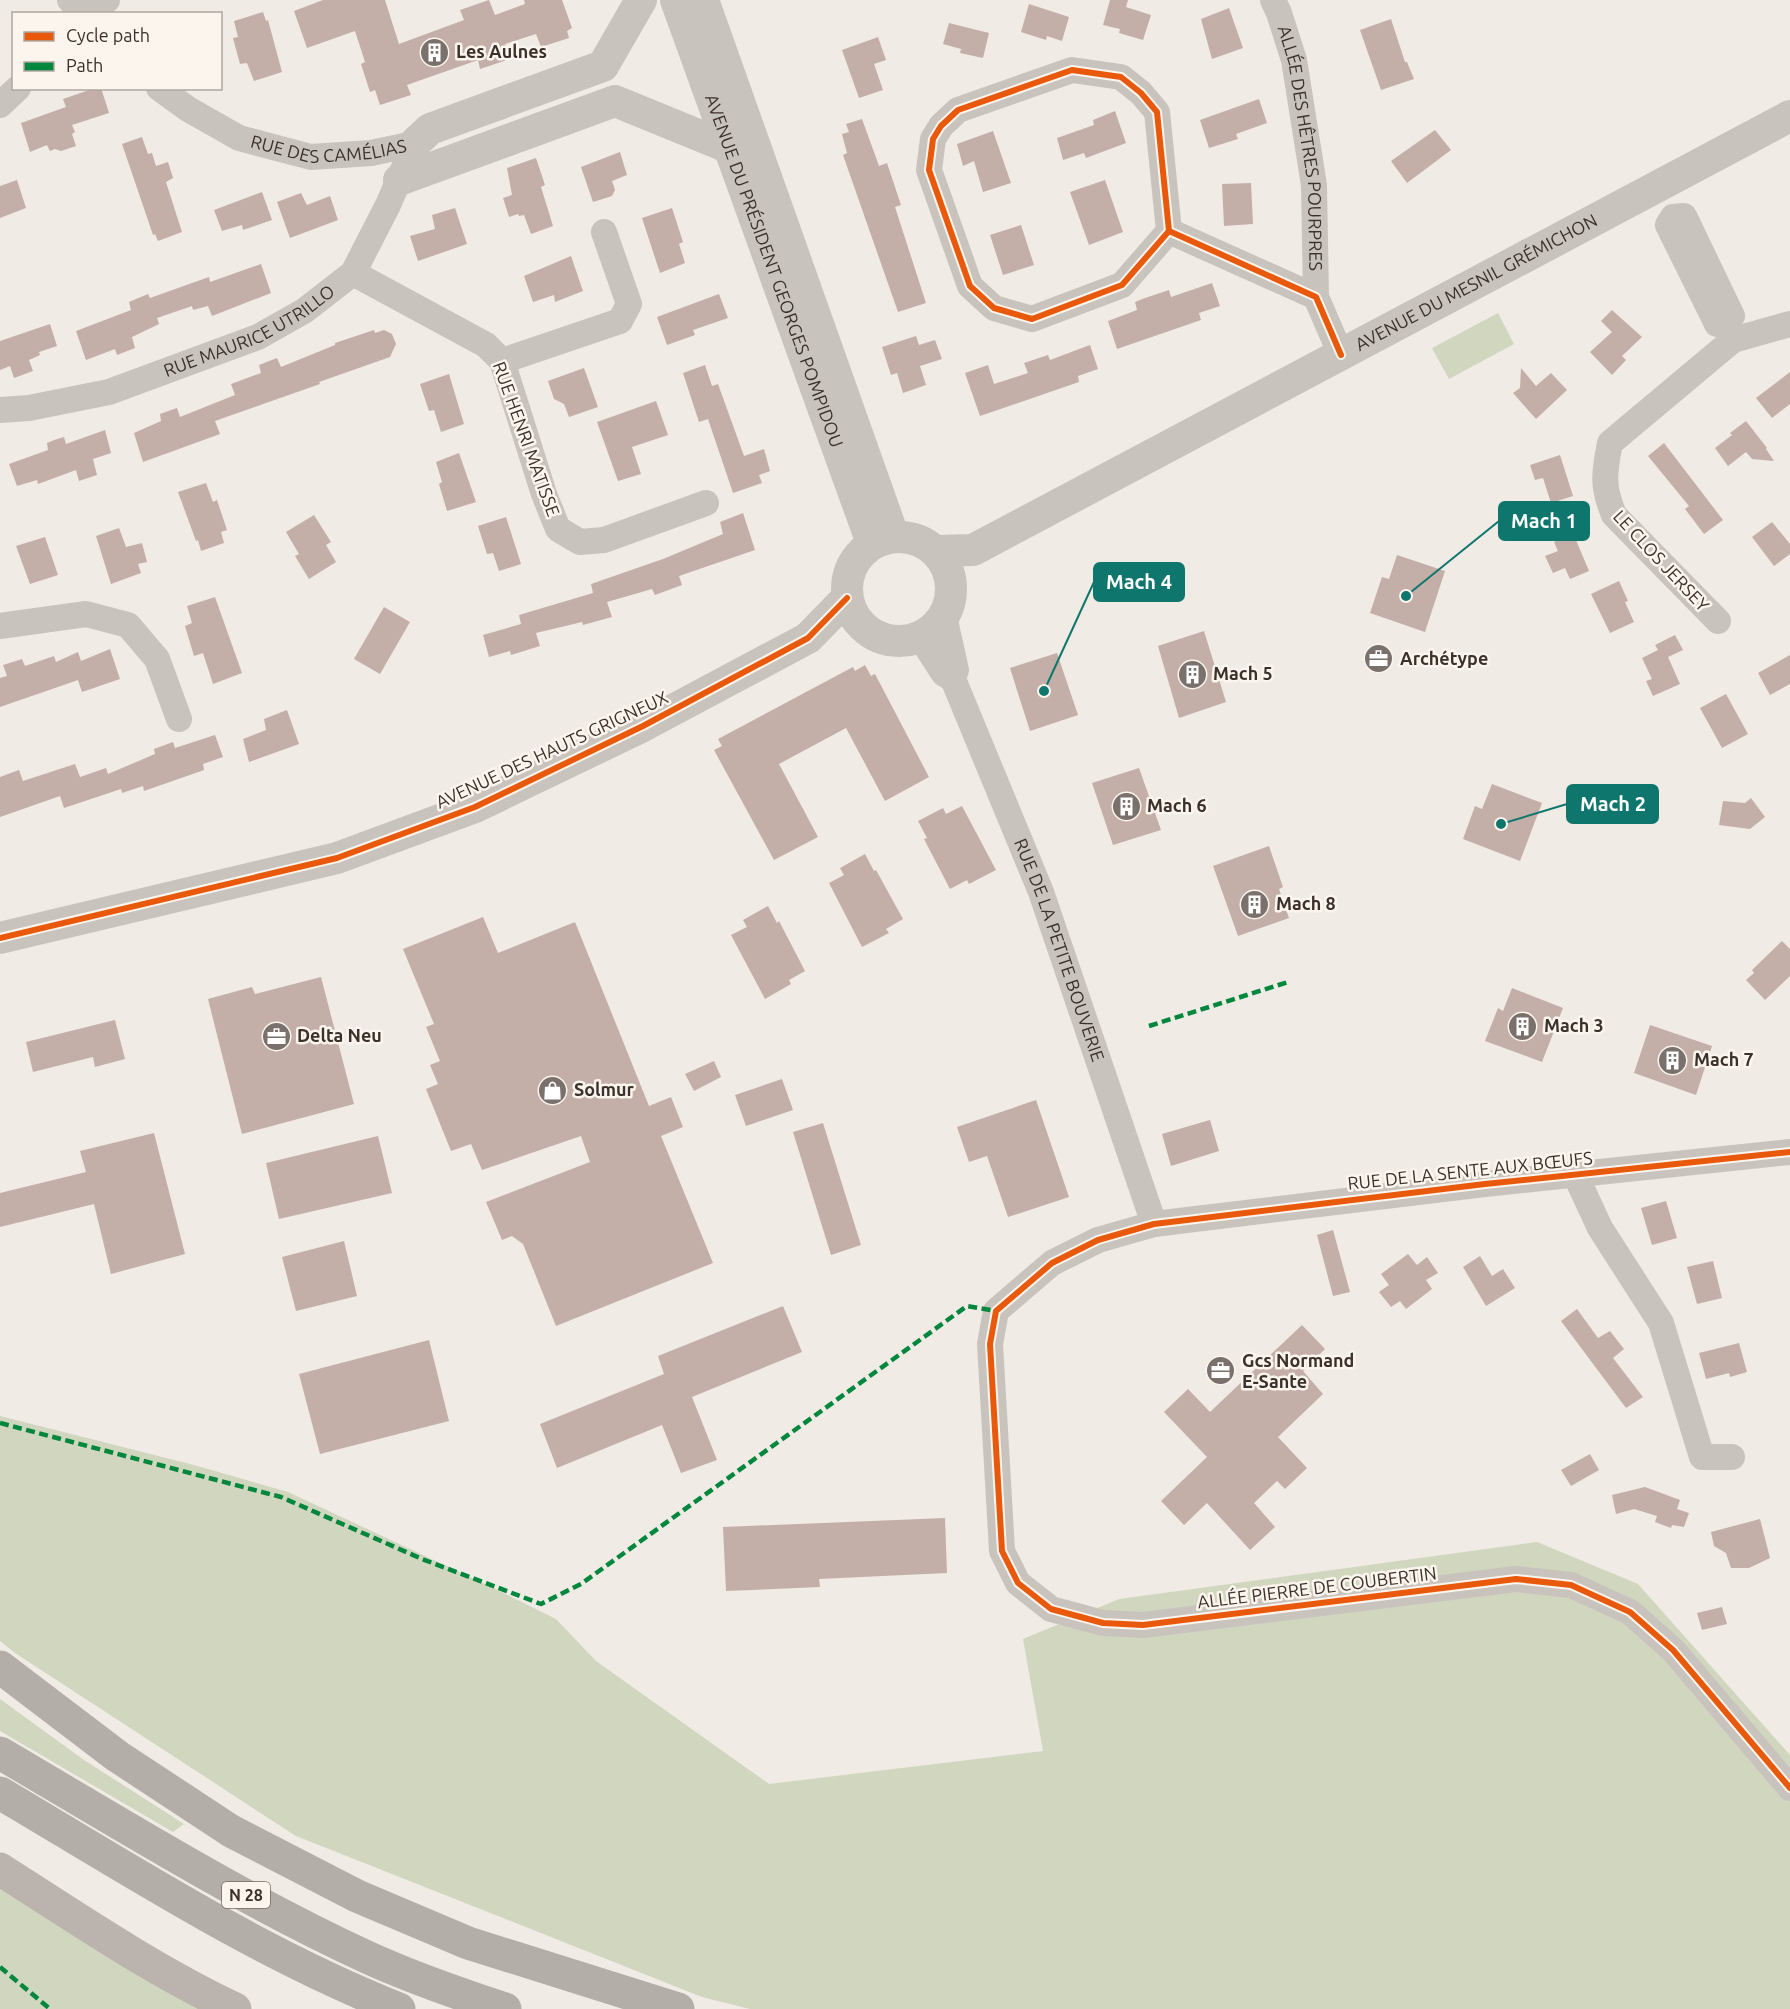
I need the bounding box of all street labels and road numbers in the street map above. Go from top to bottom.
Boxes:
street label: ALLÉE DES HÊTRES POURPRES [1275,23,1327,271]
street label: AVENUE DU PRÉSIDENT GEORGES POMPIDOU [702,91,848,450]
street label: RUE DES CAMÉLIAS [249,131,408,166]
street label: AVENUE DU MESNIL GRÉMICHON [1352,209,1600,354]
street label: RUE MAURICE UTRILLO [161,280,338,380]
street label: RUE HENRI MATISSE [490,359,564,519]
street label: LE CLOS JERSEY [1610,506,1714,615]
street label: AVENUE DES HAUTS GRIGNEUX [432,686,671,812]
street label: RUE DE LA PETITE BOUVERIE [1011,835,1109,1064]
street label: RUE DE LA SENTE AUX BŒUFS [1346,1147,1593,1193]
street label: ALLÉE PIERRE DE COUBERTIN [1196,1561,1438,1612]
road number: N 28 [222,1882,270,1908]

